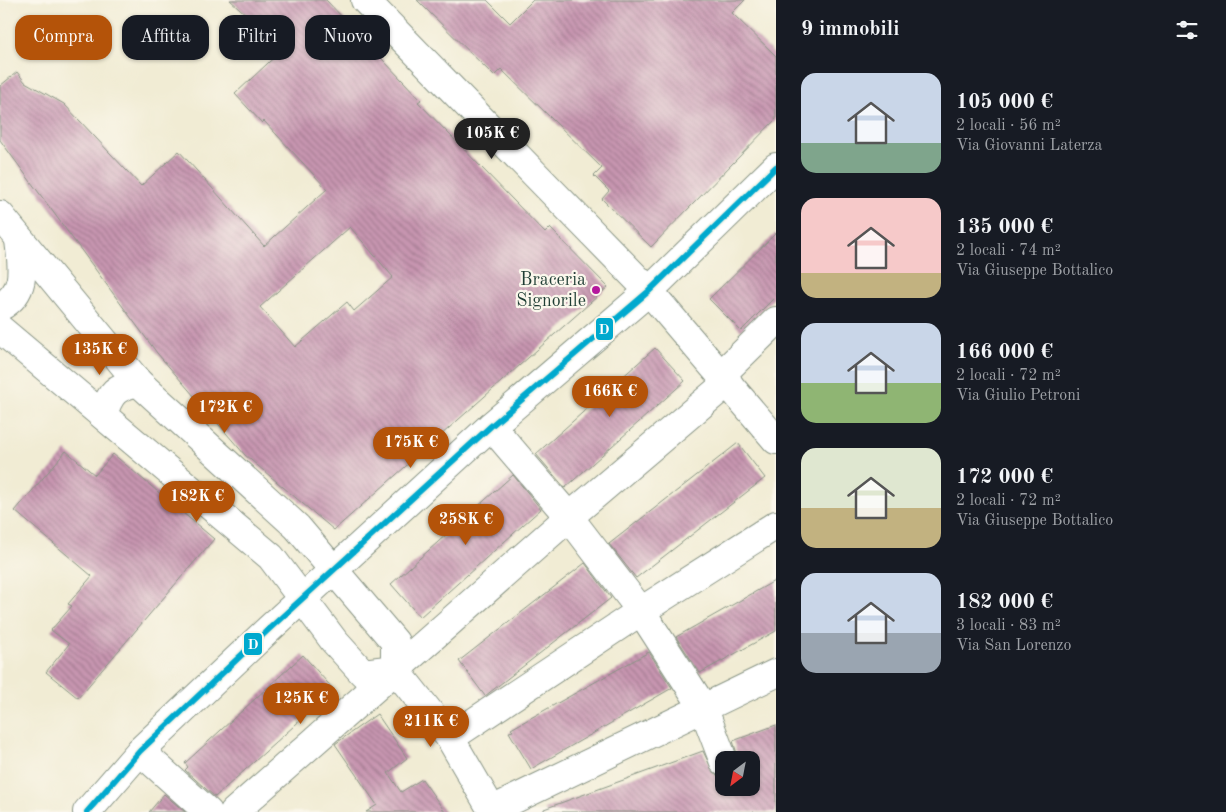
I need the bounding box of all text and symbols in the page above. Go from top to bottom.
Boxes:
chip: Compra [15,15,112,60]
chip: Affitta [122,15,209,60]
chip: Filtri [219,15,295,60]
chip: Nuovo [305,15,390,60]
icon: filters [1173,16,1201,44]
text: 9 immobili [801,19,899,40]
text: 105 000 € [956,92,1053,113]
icon: home [841,93,901,153]
pin: 105K € [451,118,533,160]
text: 2 locali · 56 m² [956,118,1061,134]
text: 105K € [465,126,519,142]
text: Via Giovanni Laterza [956,138,1103,154]
text: 135 000 € [956,217,1053,238]
icon: home [841,218,901,278]
text: 2 locali · 74 m² [956,243,1061,259]
text: Via Giuseppe Bottalico [956,263,1113,279]
place label: Braceria Signorile [516,271,586,310]
marker: Braceria Signorile [590,284,602,296]
line badge: D [595,317,614,341]
text: D [598,323,610,337]
pin: 135K € [59,334,141,376]
text: 135K € [73,342,127,358]
text: 166 000 € [956,342,1053,363]
icon: home [841,343,901,403]
text: 2 locali · 72 m² [956,368,1061,384]
pin: 166K € [569,376,651,418]
text: 166K € [583,384,637,400]
text: Via Giulio Petroni [956,388,1080,404]
pin: 172K € [184,392,266,434]
text: 172K € [198,400,252,416]
pin: 175K € [370,426,452,469]
text: 175K € [384,435,438,451]
text: 172 000 € [956,467,1053,488]
icon: home [841,468,901,528]
pin: 182K € [156,480,238,523]
text: 182K € [170,489,224,505]
text: 2 locali · 72 m² [956,493,1061,509]
pin: 258K € [425,504,507,546]
text: 258K € [439,512,493,528]
text: Via Giuseppe Bottalico [956,513,1113,529]
text: 182 000 € [956,592,1053,613]
icon: home [841,593,901,653]
text: 3 locali · 83 m² [956,618,1061,634]
line badge: D [243,632,263,656]
text: D [247,638,259,652]
text: Via San Lorenzo [956,638,1072,654]
pin: 125K € [260,682,342,725]
text: 125K € [274,691,328,707]
pin: 211K € [390,706,472,748]
text: 211K € [404,714,458,730]
north arrow [715,751,760,796]
map controls [715,751,760,796]

